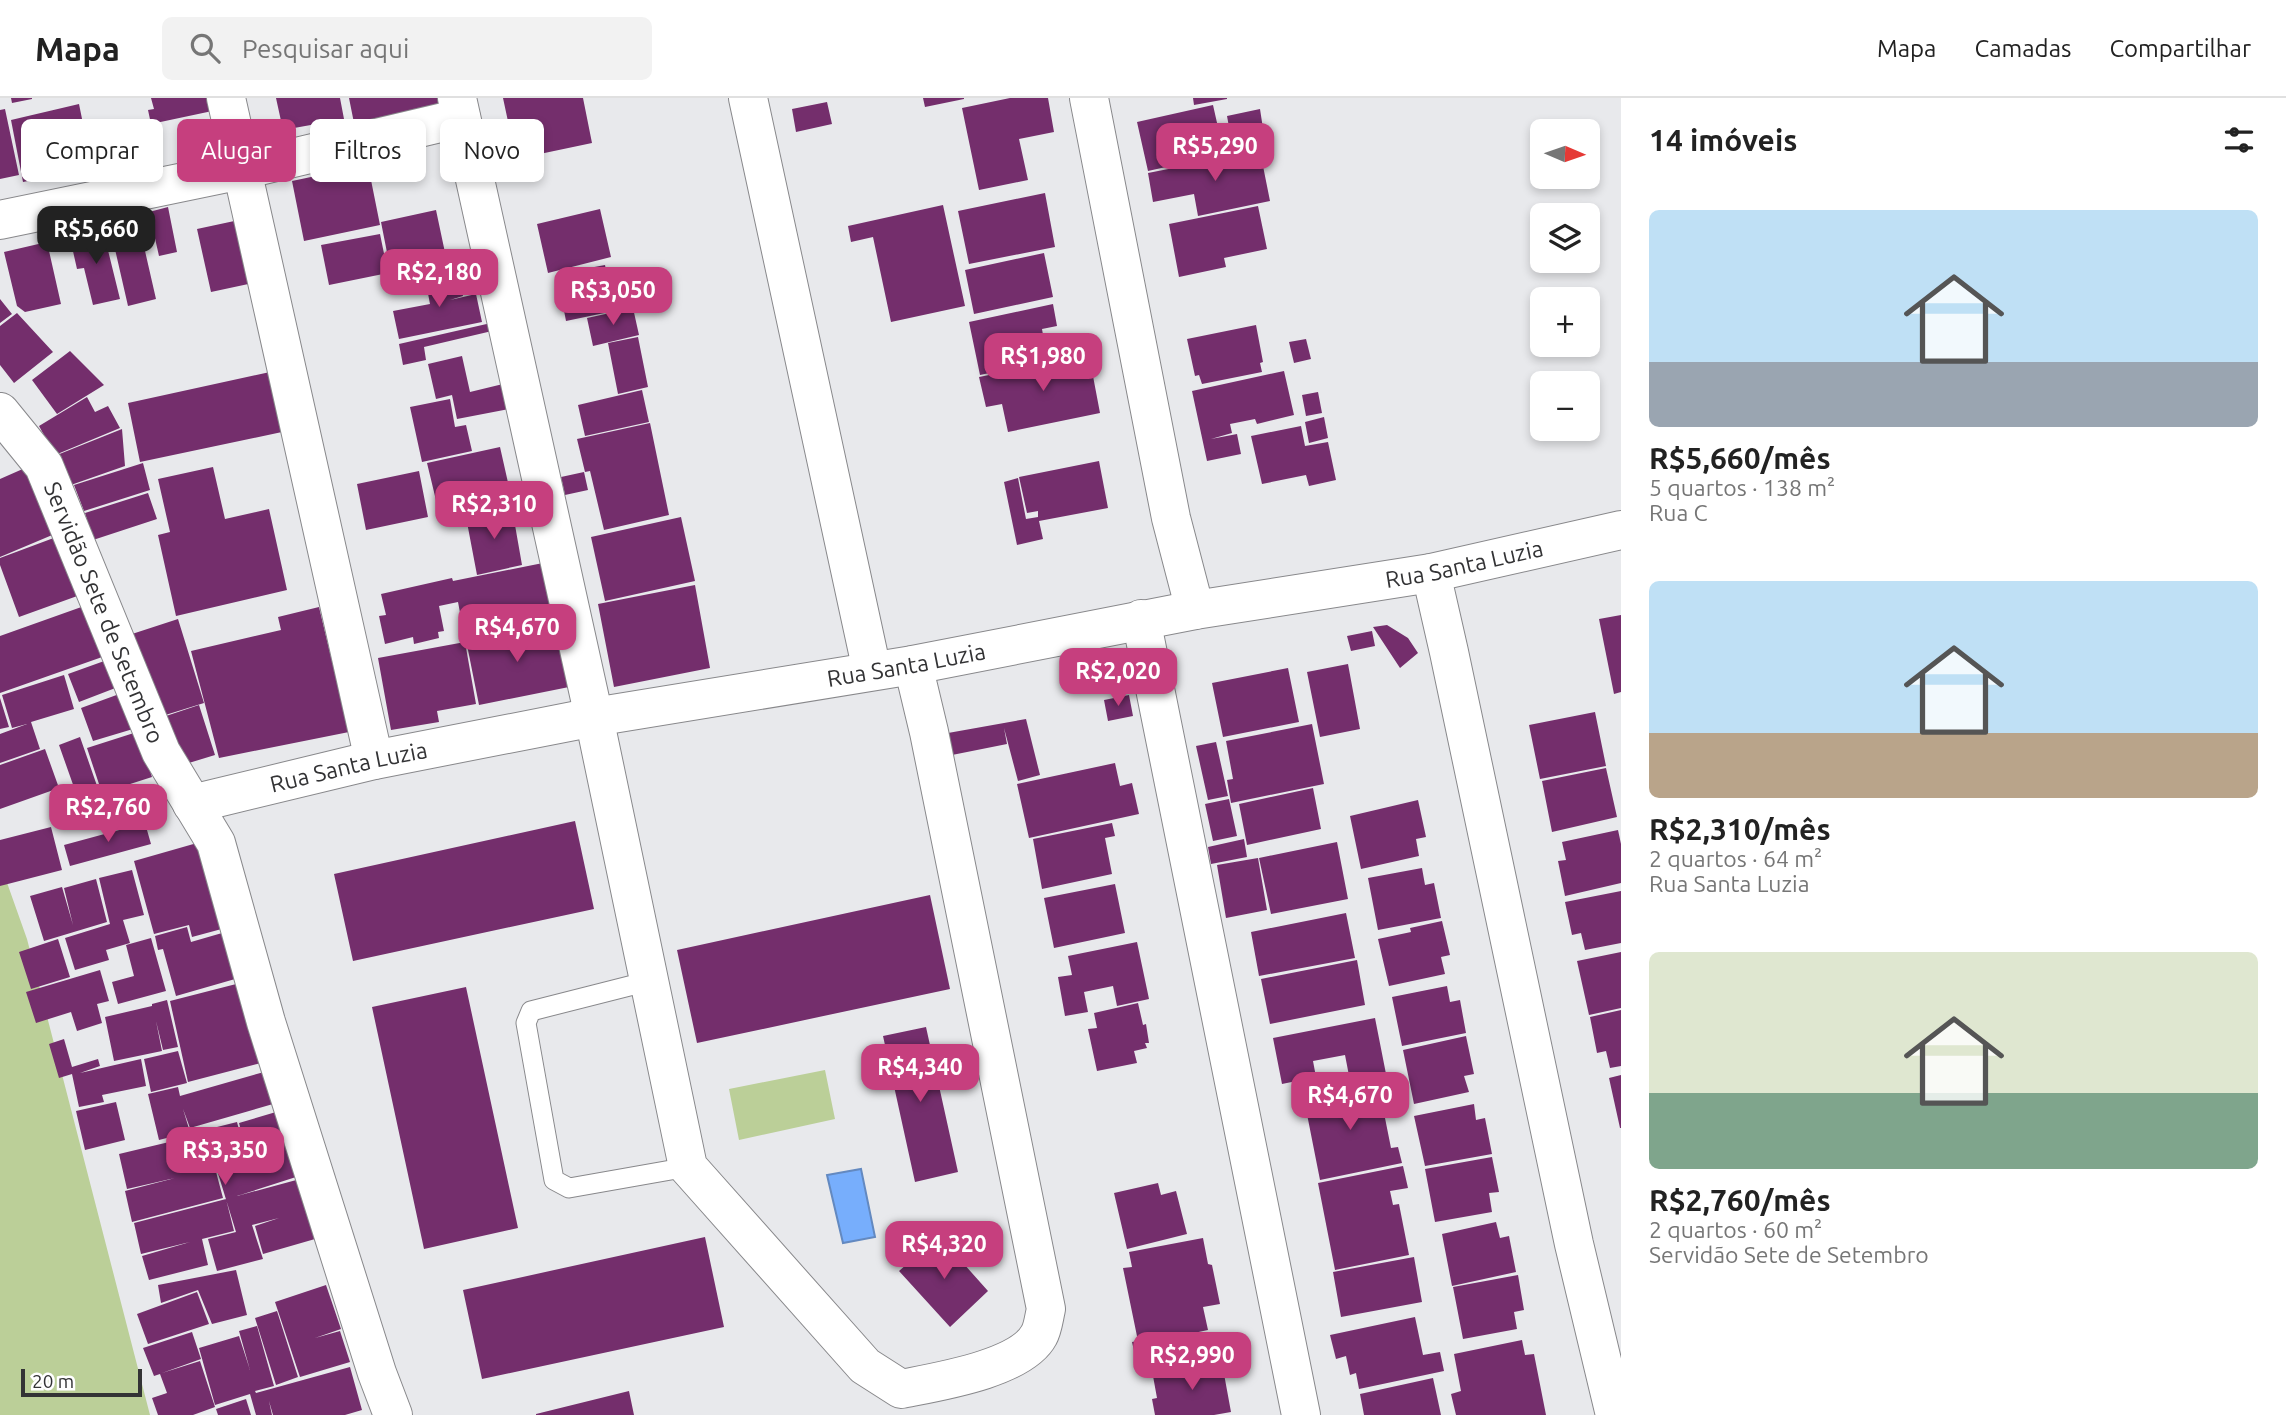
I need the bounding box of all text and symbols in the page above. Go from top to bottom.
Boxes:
search box [162,17,652,80]
icon: search [186,29,224,67]
text: Mapa [35,30,120,67]
text: Pesquisar aqui [242,34,409,63]
text: Mapa [1877,35,1936,62]
text: Camadas [1974,35,2071,62]
text: Compartilhar [2109,35,2251,62]
chip: Comprar [21,119,163,182]
chip: Alugar [177,119,296,182]
chip: Filtros [310,119,426,182]
chip: Novo [440,119,544,182]
north arrow [1530,119,1600,189]
map controls [1530,119,1600,441]
icon: filters [2220,121,2258,159]
pin: R$5,290 [1150,123,1280,183]
text: 14 imóveis [1649,123,1797,157]
text: R$5,290 [1172,133,1258,158]
button: layers [1530,203,1600,273]
pin: R$5,660 [31,206,161,266]
text: R$5,660 [53,216,139,241]
pin: R$2,180 [374,250,504,309]
icon: home [1891,256,2017,382]
text: R$2,180 [396,259,482,284]
pin: R$3,050 [548,268,678,327]
text: R$3,050 [570,277,656,302]
button: + [1530,287,1600,357]
pin: R$1,980 [978,334,1108,393]
text: R$1,980 [1000,343,1086,368]
button: − [1530,371,1600,441]
text: R$5,660/mês [1649,441,1831,475]
text: 5 quartos · 138 m² [1649,475,1835,500]
street label: Servidão Sete de Setembro [40,478,169,747]
pin: R$2,310 [429,482,559,541]
text: R$2,310 [451,491,537,516]
text: Rua C [1649,500,1708,525]
street label: Rua Santa Luzia [1383,535,1545,592]
pin: R$4,670 [452,604,582,664]
text: R$4,670 [474,614,560,639]
icon: home [1891,627,2017,753]
street label: Rua Santa Luzia [825,638,988,691]
pin: R$2,020 [1053,648,1183,708]
text: R$2,020 [1075,658,1161,683]
street label: Rua Santa Luzia [267,737,429,797]
pin: R$2,760 [43,784,173,844]
text: R$2,760 [65,794,151,819]
text: R$2,310/mês [1649,812,1831,846]
text: 2 quartos · 64 m² [1649,846,1822,871]
text: Rua Santa Luzia [1649,871,1810,896]
icon: home [1891,998,2017,1124]
pin: R$4,340 [855,1044,985,1104]
text: R$4,340 [877,1054,963,1079]
pin: R$4,670 [1285,1072,1415,1132]
text: R$4,670 [1307,1082,1393,1107]
pin: R$3,350 [160,1128,290,1187]
text: R$3,350 [182,1137,268,1162]
text: R$2,760/mês [1649,1183,1831,1217]
text: 2 quartos · 60 m² [1649,1217,1822,1242]
pin: R$4,320 [879,1222,1009,1281]
text: R$4,320 [901,1231,987,1256]
text: Servidão Sete de Setembro [1649,1242,1929,1267]
pin: R$2,990 [1127,1332,1257,1392]
text: R$2,990 [1149,1342,1235,1367]
scale bar [21,1366,142,1398]
text: 20 m [32,1370,74,1392]

